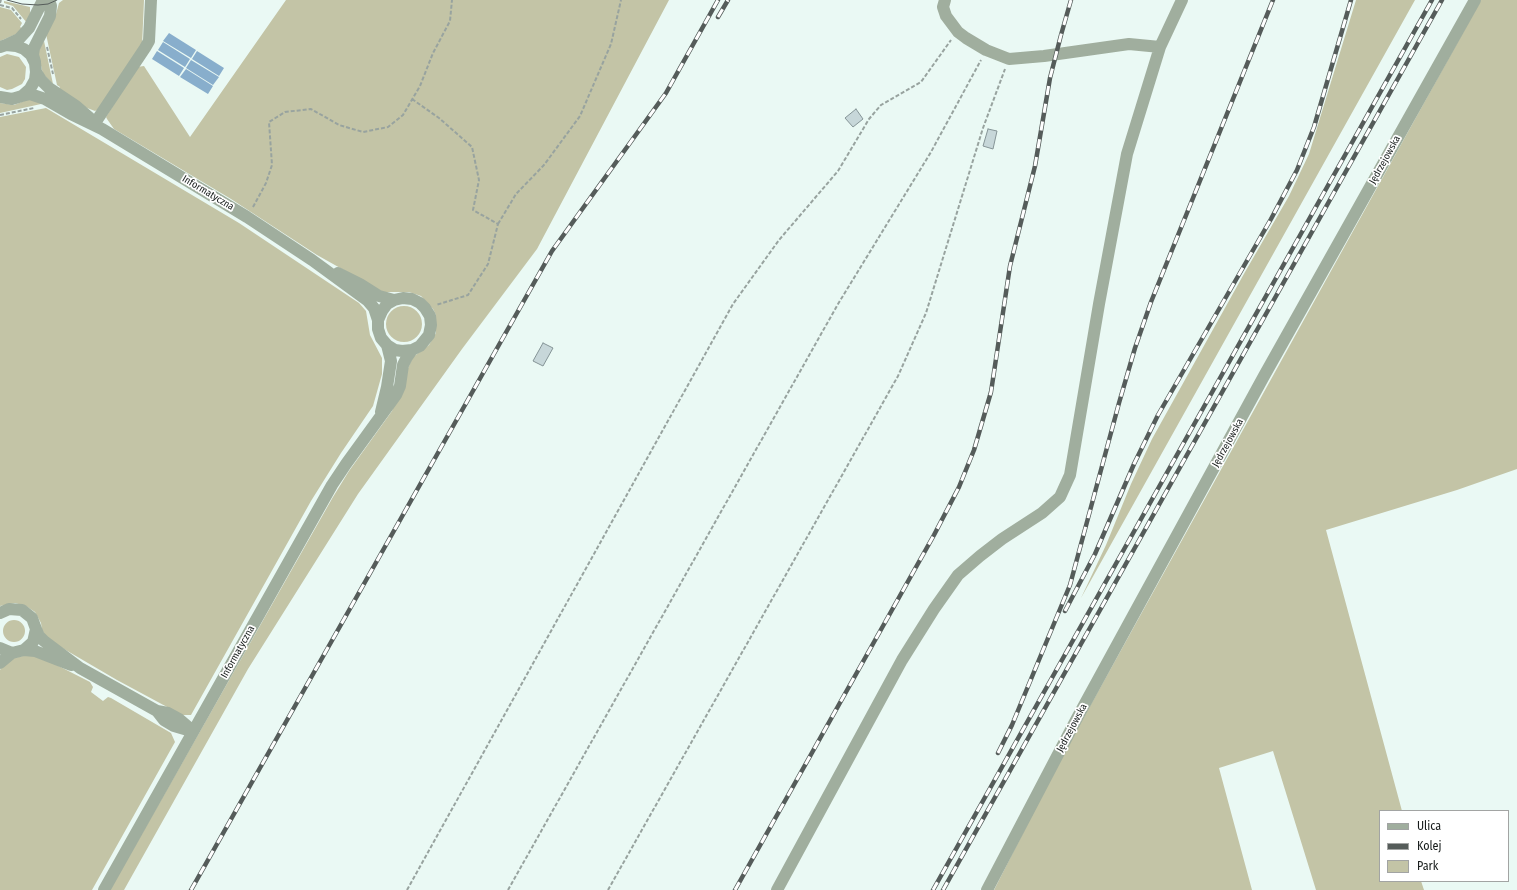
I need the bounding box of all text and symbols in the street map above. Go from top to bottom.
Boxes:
street label: Jędrzejowska [1367,134,1403,186]
street label: Informatyczna [180,173,236,213]
street label: Jędrzejowska [1210,417,1246,469]
street label: Informatyczna [219,624,257,680]
street label: Jędrzejowska [1054,702,1090,754]
legend [1379,810,1509,882]
text: Ulica [1417,819,1441,833]
text: Kolej [1417,839,1442,853]
text: Park [1417,859,1438,873]

